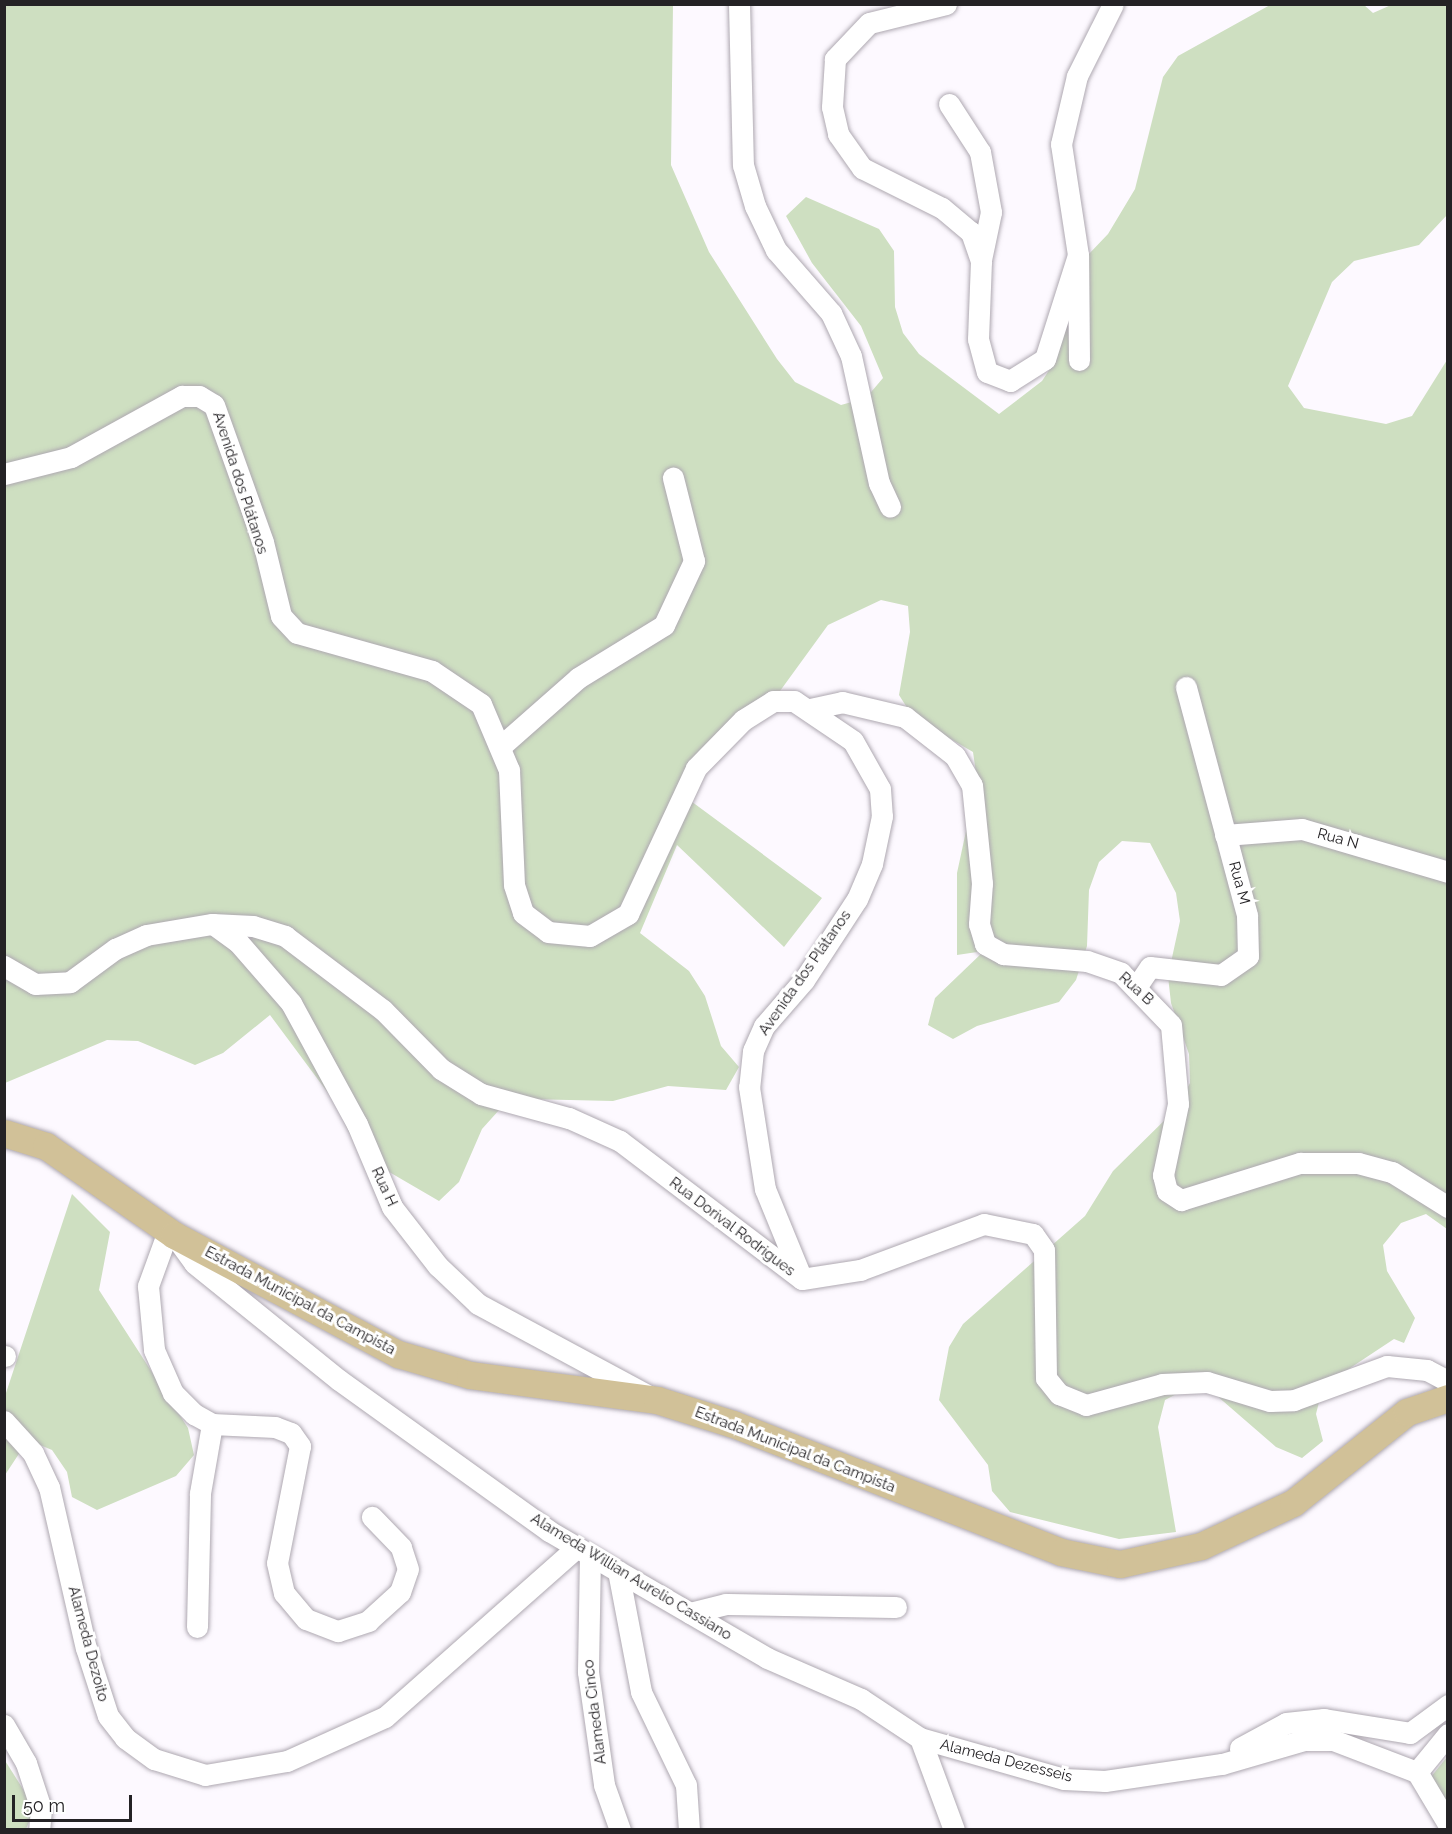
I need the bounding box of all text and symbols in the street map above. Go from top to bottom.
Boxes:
street label: Avenida dos Plátanos [208,410,272,556]
street label: Rua N [1315,825,1361,853]
street label: Rua M [1225,860,1253,906]
street label: Avenida dos Plátanos [755,907,855,1039]
street label: Rua B [1115,969,1157,1009]
street label: Rua H [367,1164,401,1210]
street label: Rua Dorival Rodrigues [665,1174,799,1280]
street label: Estrada Municipal da Campista [201,1243,399,1359]
street label: Estrada Municipal da Campista [692,1403,898,1497]
street label: Alameda Willian Aurelio Cassiano [527,1509,735,1645]
street label: Alameda Dezoito [64,1584,112,1704]
street label: Alameda Cinco [580,1658,610,1766]
street label: Alameda Dezesseis [938,1736,1074,1786]
scale bar [15,1783,135,1821]
text: 50 m [23,1795,65,1816]

